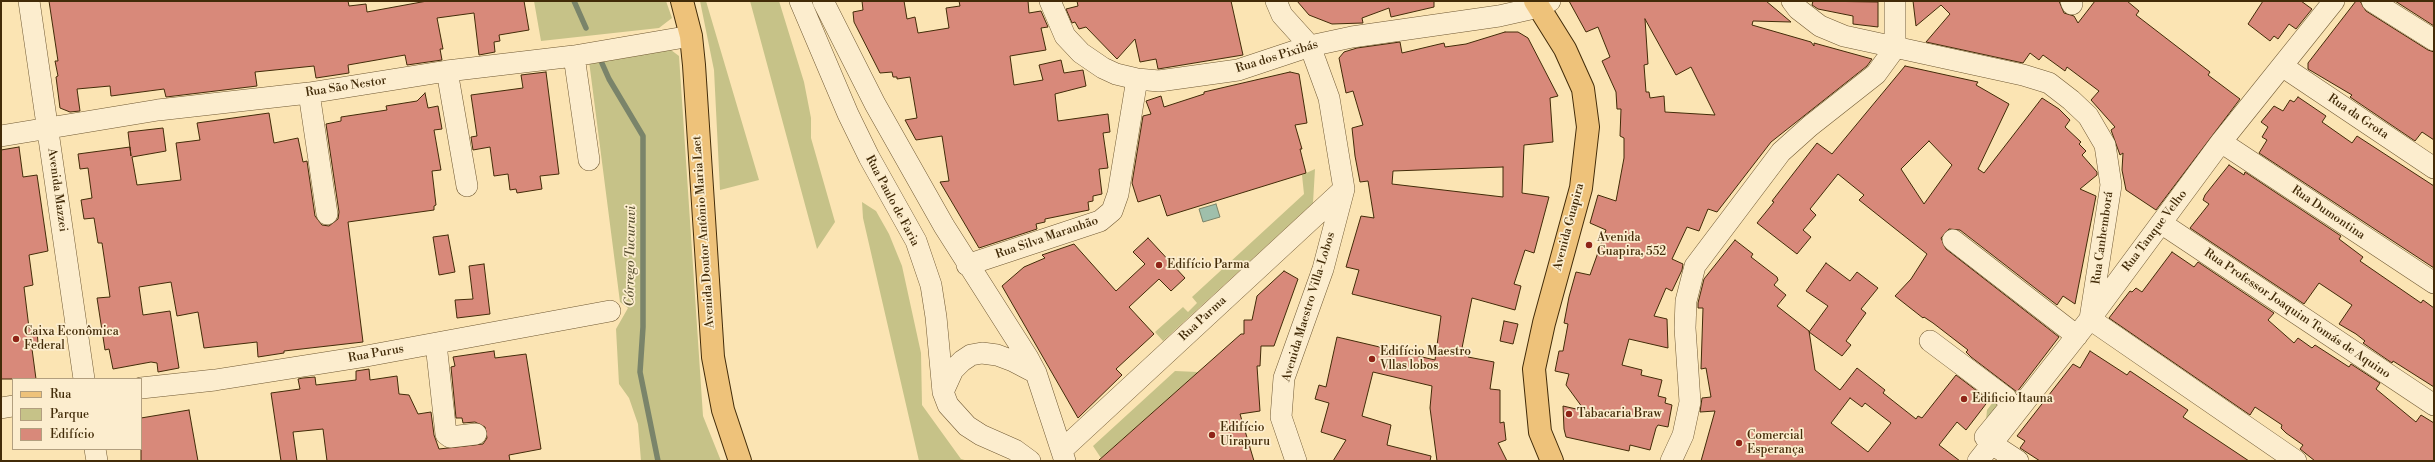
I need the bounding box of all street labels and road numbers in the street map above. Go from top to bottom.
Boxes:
street label: Rua dos Pixibás [1234,38,1320,76]
street label: Rua São Nestor [304,73,388,101]
street label: Rua da Grota [2325,91,2391,143]
street label: Avenida Doutor Antônio Maria Laet [690,135,718,329]
street label: Avenida Mazzei [44,147,70,233]
street label: Rua Paulo de Faria [862,153,922,249]
street label: Avenida Guapira [1550,182,1588,272]
street label: Rua Dumontina [2288,183,2368,243]
street label: Rua Tanque Velho [2120,187,2190,275]
street label: Rua Canhemborá [2089,191,2117,285]
street label: Rua Silva Maranhão [994,214,1100,262]
street label: Avenida Maestro Villa-Lobos [1279,230,1339,384]
street label: Rua Professor Joaquim Tomás de Aquino [2201,246,2393,382]
street label: Rua Parma [1176,293,1230,345]
street label: Rua Purus [347,342,405,366]

